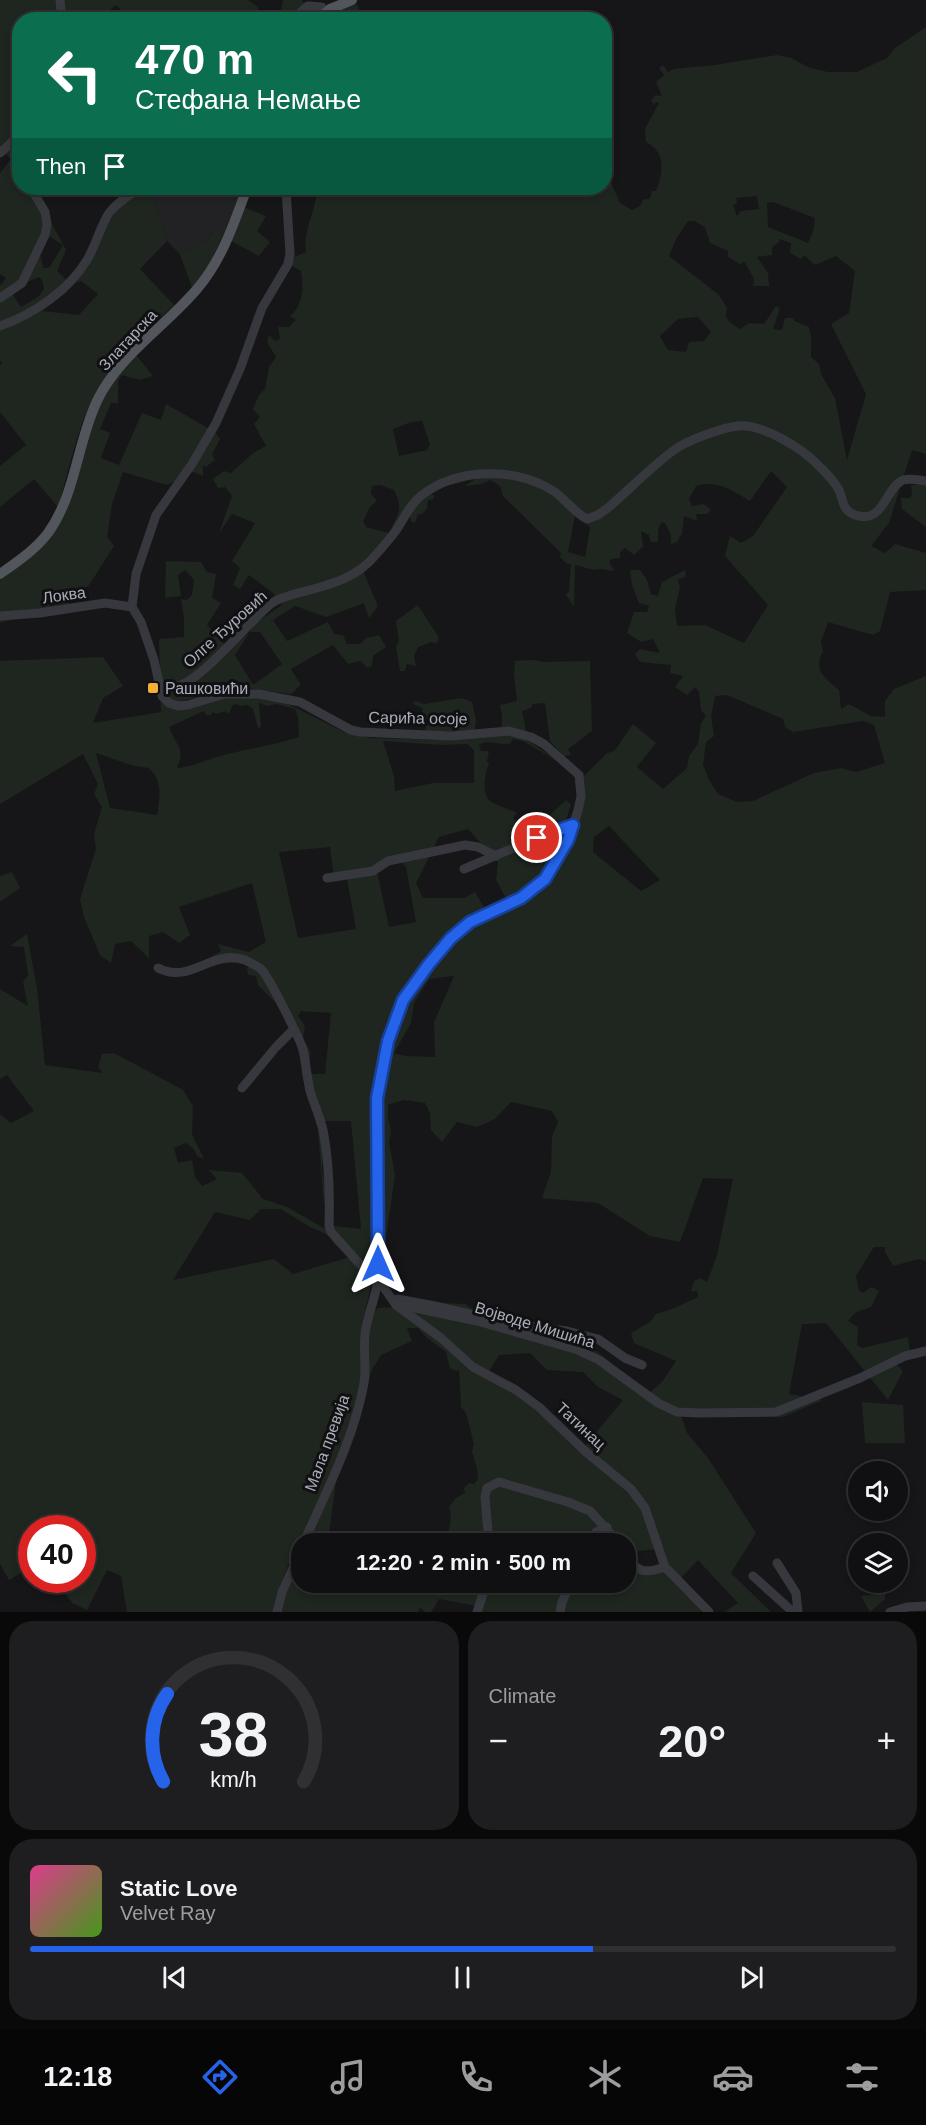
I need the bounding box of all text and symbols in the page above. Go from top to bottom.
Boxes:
icon: left [36,36,114,114]
text: 470 m [135,36,254,83]
text: Стефана Немање [135,85,361,115]
icon: arrive [98,150,131,183]
text: Then [36,154,86,179]
street label: Златарска [96,306,160,374]
street label: Локва [41,584,87,606]
street label: Олге Ђуровић [180,587,270,671]
place label: Рашковићи [165,680,248,697]
marker: Рашковићи [146,681,160,695]
street label: Сарића осоје [368,709,468,727]
pin [511,812,562,863]
icon: arrive [520,821,553,854]
position arrow [346,1232,410,1296]
street label: Војводе Мишића [473,1299,597,1351]
street label: Мала превија [302,1392,352,1494]
street label: Татинац [553,1399,609,1453]
map controls [848,1461,908,1593]
button: sound [848,1461,908,1521]
speed limit sign: 40 [18,1515,96,1593]
button: layers [848,1533,908,1593]
text: 12:20 · 2 min · 500 m [356,1550,571,1575]
text: Climate [489,1685,556,1707]
text: 38 [199,1700,268,1769]
text: 20° [658,1716,726,1767]
text: − [489,1722,508,1759]
text: + [877,1722,896,1759]
text: km/h [211,1769,257,1793]
text: Static Love [120,1876,237,1901]
text: Velvet Ray [120,1902,216,1924]
icon: previous [158,1961,191,1994]
icon: pause [446,1961,479,1994]
icon: next [735,1961,768,1994]
icon: directions [199,2056,241,2098]
icon: music [327,2056,369,2098]
icon: phone [455,2056,497,2098]
icon: climate [584,2056,626,2098]
icon: car [712,2056,754,2098]
icon: filters [841,2056,883,2098]
text: 12:18 [43,2062,112,2092]

